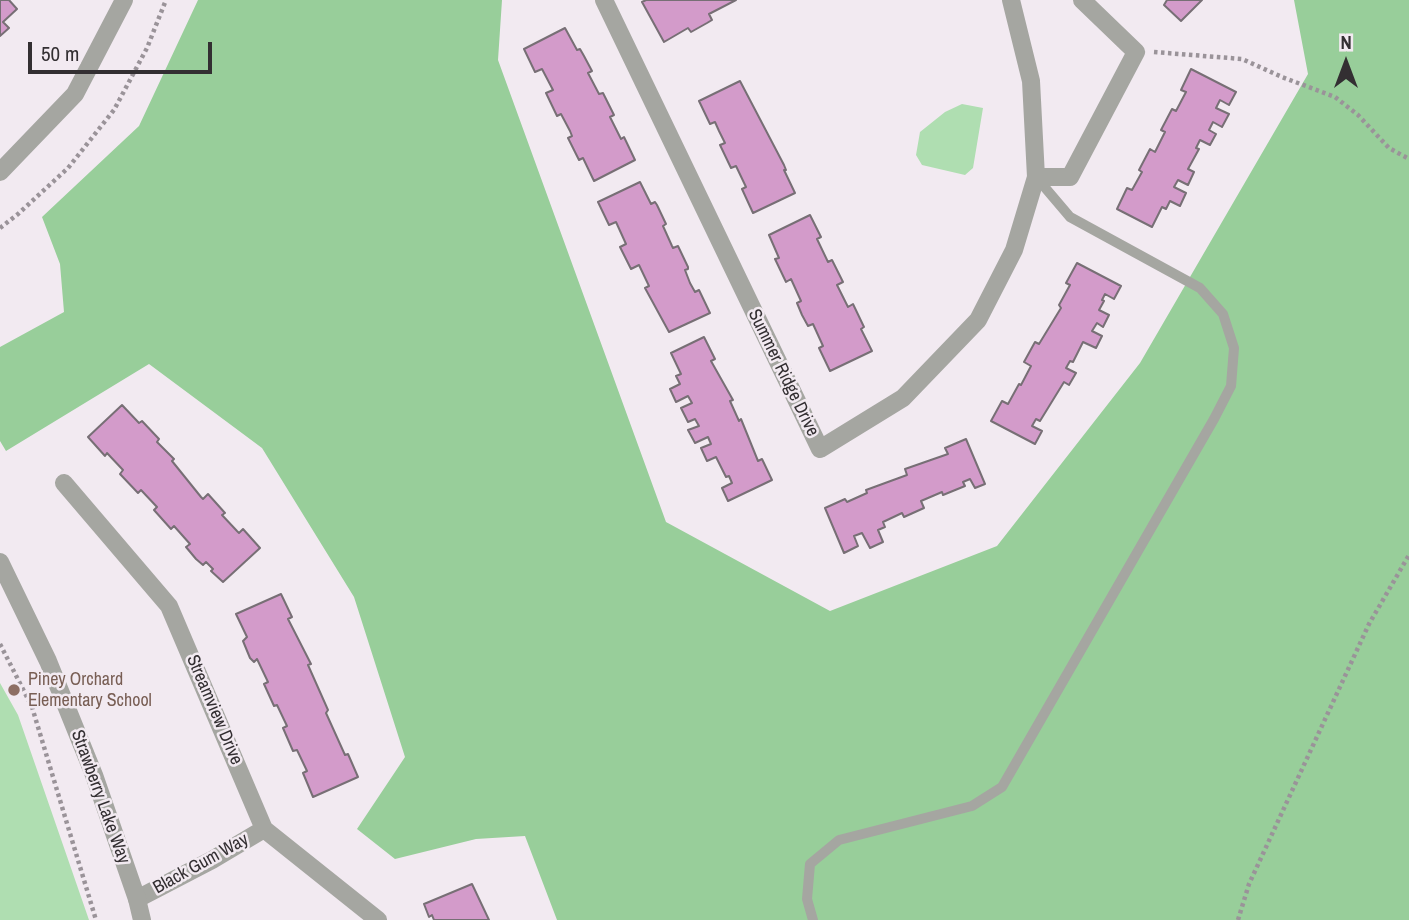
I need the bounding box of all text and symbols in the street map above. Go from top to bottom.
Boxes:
scale bar [32,28,215,72]
north arrow [1311,28,1381,98]
text: N [1340,29,1352,55]
text: 50 m [41,39,79,68]
street label: Summer Ridge Drive [743,306,823,440]
street label: Streamview Drive [181,652,247,768]
place label: Piney Orchard Elementary School [28,669,152,712]
marker: Piney Orchard Elementary School [6,682,22,698]
street label: Strawberry Lake Way [66,727,134,867]
street label: Black Gum Way [150,829,252,899]

